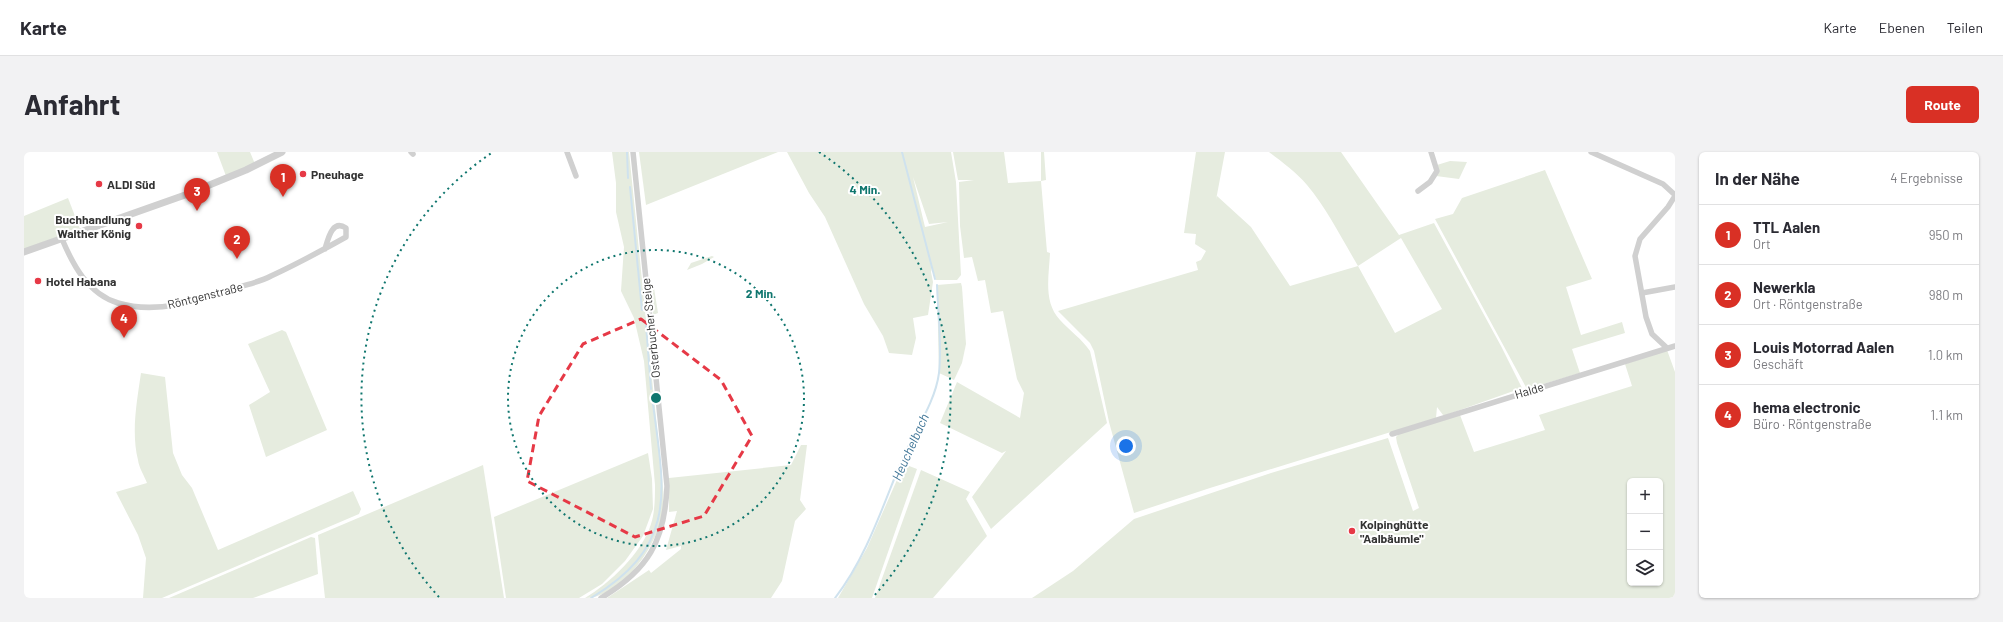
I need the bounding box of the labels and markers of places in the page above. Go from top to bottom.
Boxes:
pin: 1 [270,164,296,197]
place label: Pneuhage [311,167,364,181]
marker: Pneuhage [298,169,308,179]
place label: ALDI Süd [107,177,156,191]
pin: 3 [184,178,210,211]
marker: ALDI Süd [94,179,104,189]
place label: Buchhandlung Walther König [55,212,131,240]
marker: Buchhandlung Walther König [134,221,144,231]
pin: 2 [224,226,250,259]
place label: Hotel Habana [46,274,116,288]
marker: Hotel Habana [33,276,43,286]
pin: 4 [111,305,137,338]
centre of rings [649,391,663,405]
place label: Kolpinghütte "Aalbäumle" [1360,517,1429,545]
marker: Kolpinghütte "Aalbäumle" [1347,526,1357,536]

